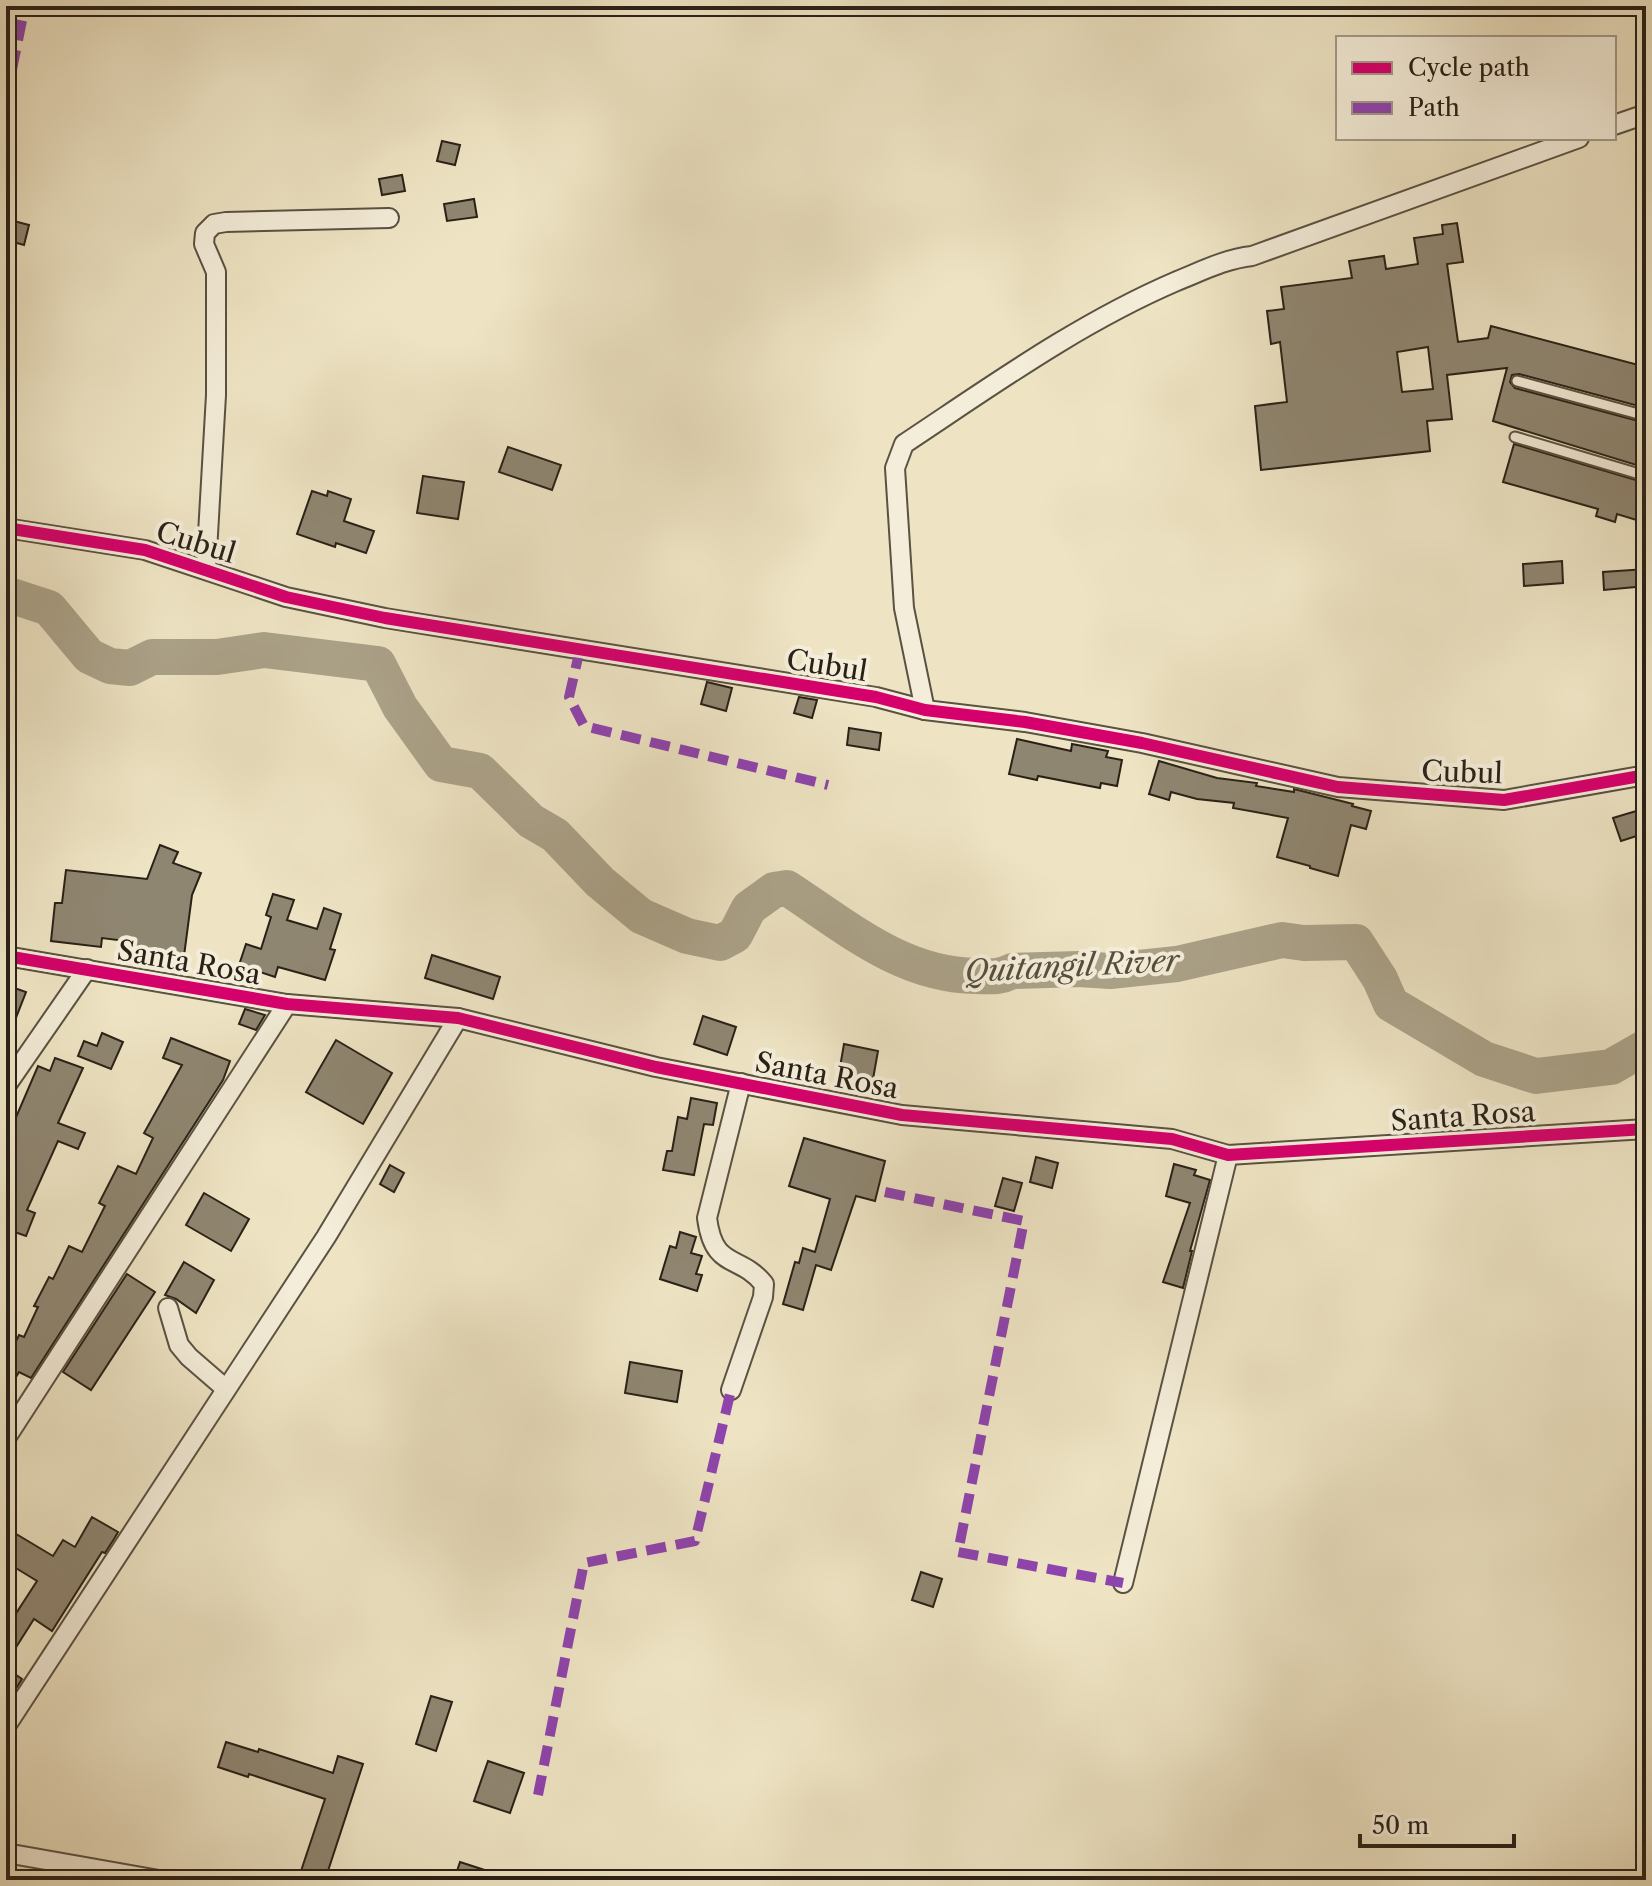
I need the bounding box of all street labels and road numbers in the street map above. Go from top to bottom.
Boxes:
street label: Cubul [152,514,240,570]
street label: Cubul [784,642,870,688]
street label: Cubul [1421,754,1503,790]
street label: Santa Rosa [115,933,264,991]
street label: Santa Rosa [753,1044,902,1106]
street label: Santa Rosa [1389,1094,1537,1138]

